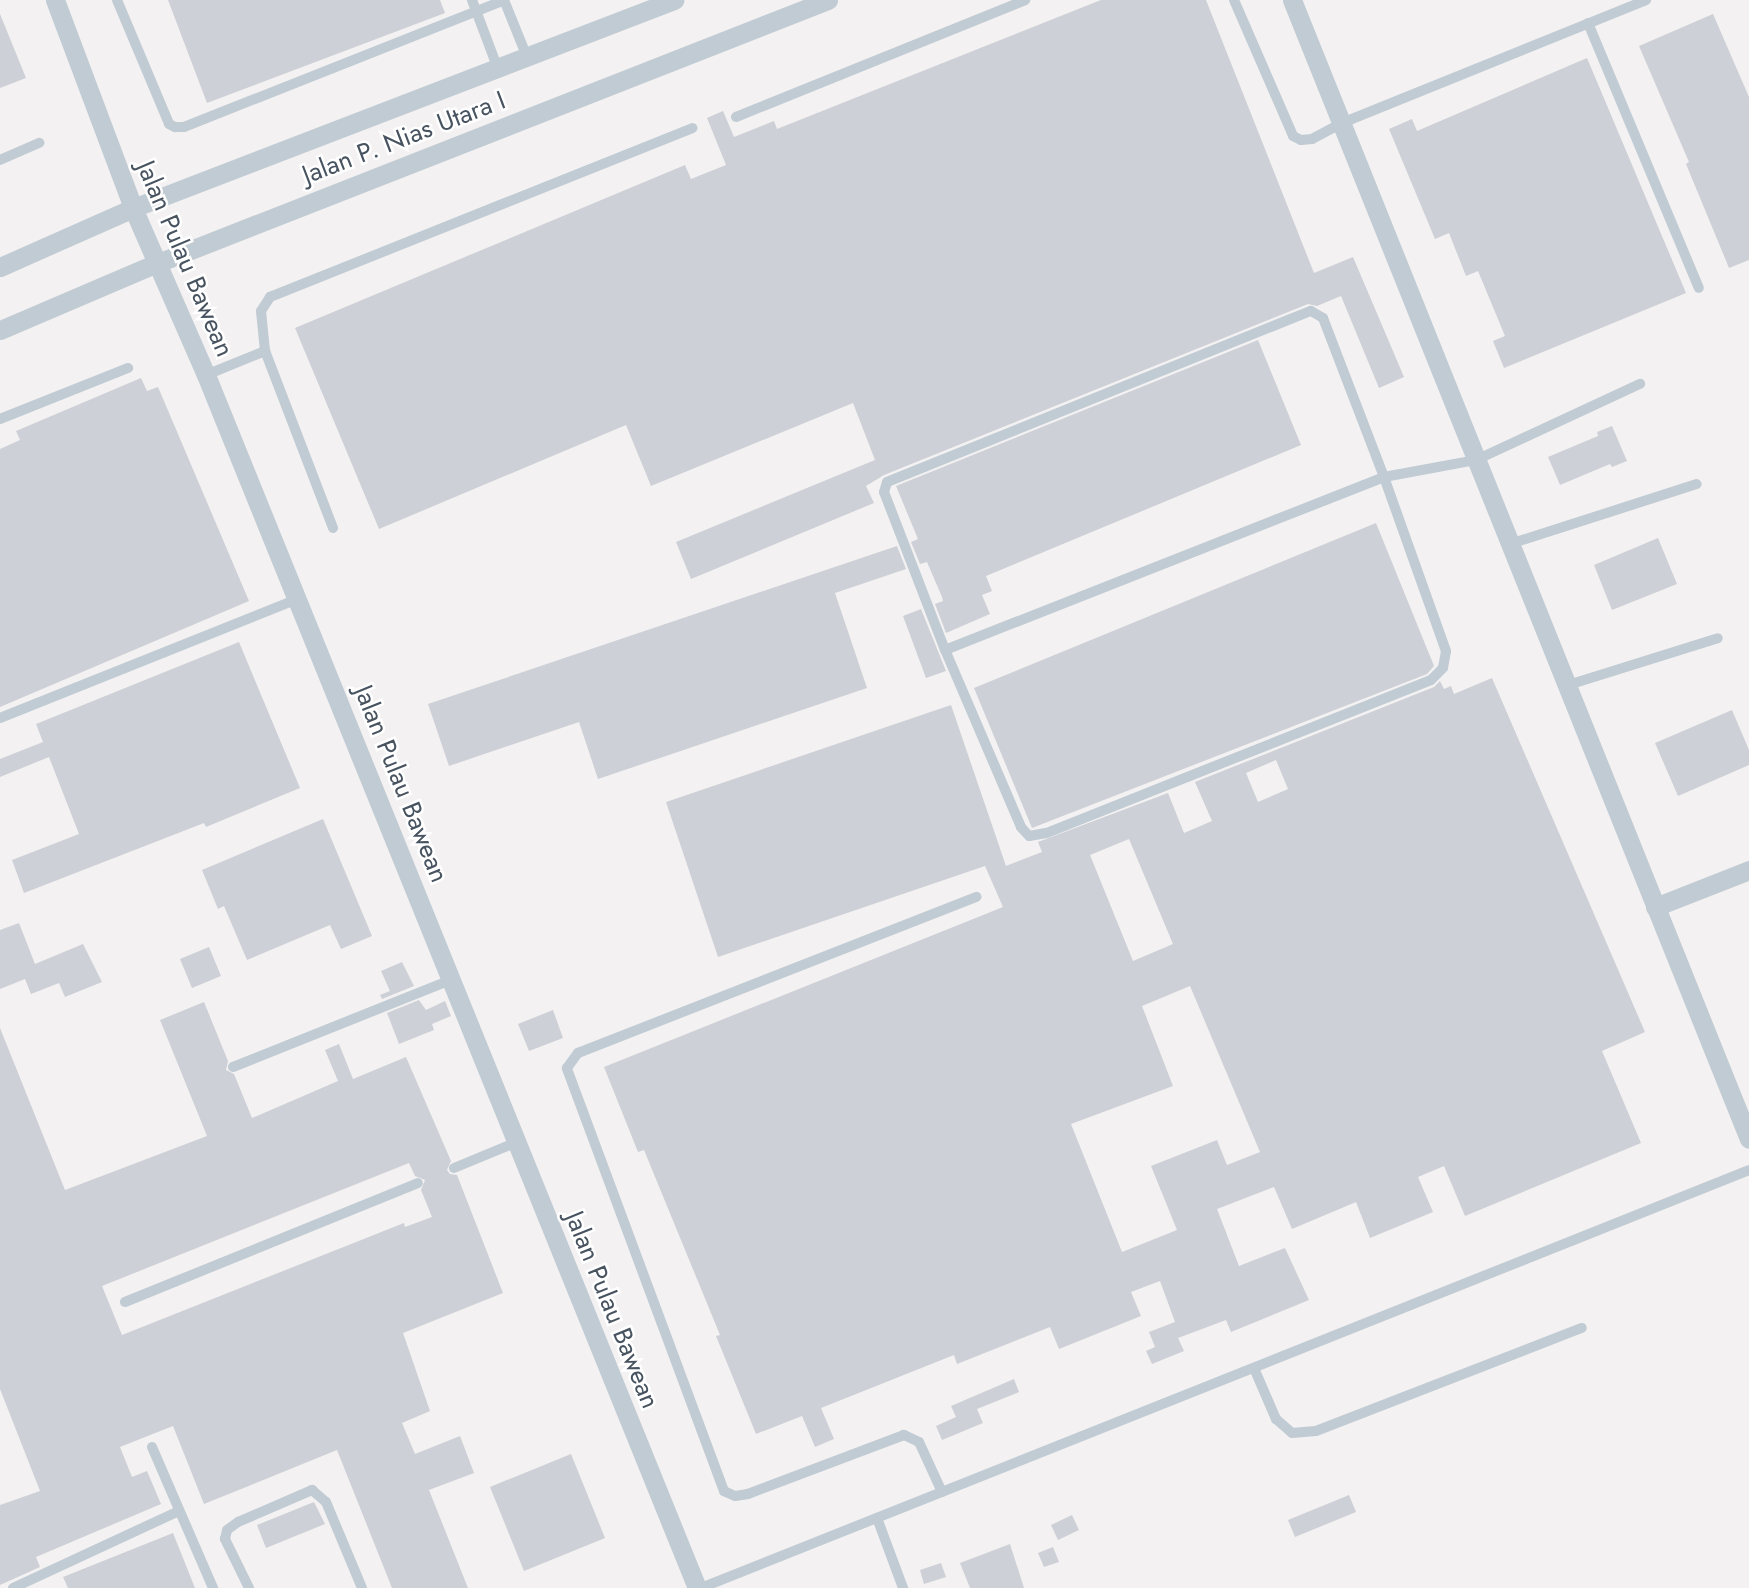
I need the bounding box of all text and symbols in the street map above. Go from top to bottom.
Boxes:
street label: Jalan P. Nias Utara I [298,85,510,191]
street label: Jalan Pulau Bawean [130,156,240,362]
street label: Jalan Pulau Bawean [347,681,455,887]
street label: Jalan Pulau Bawean [558,1207,666,1413]

